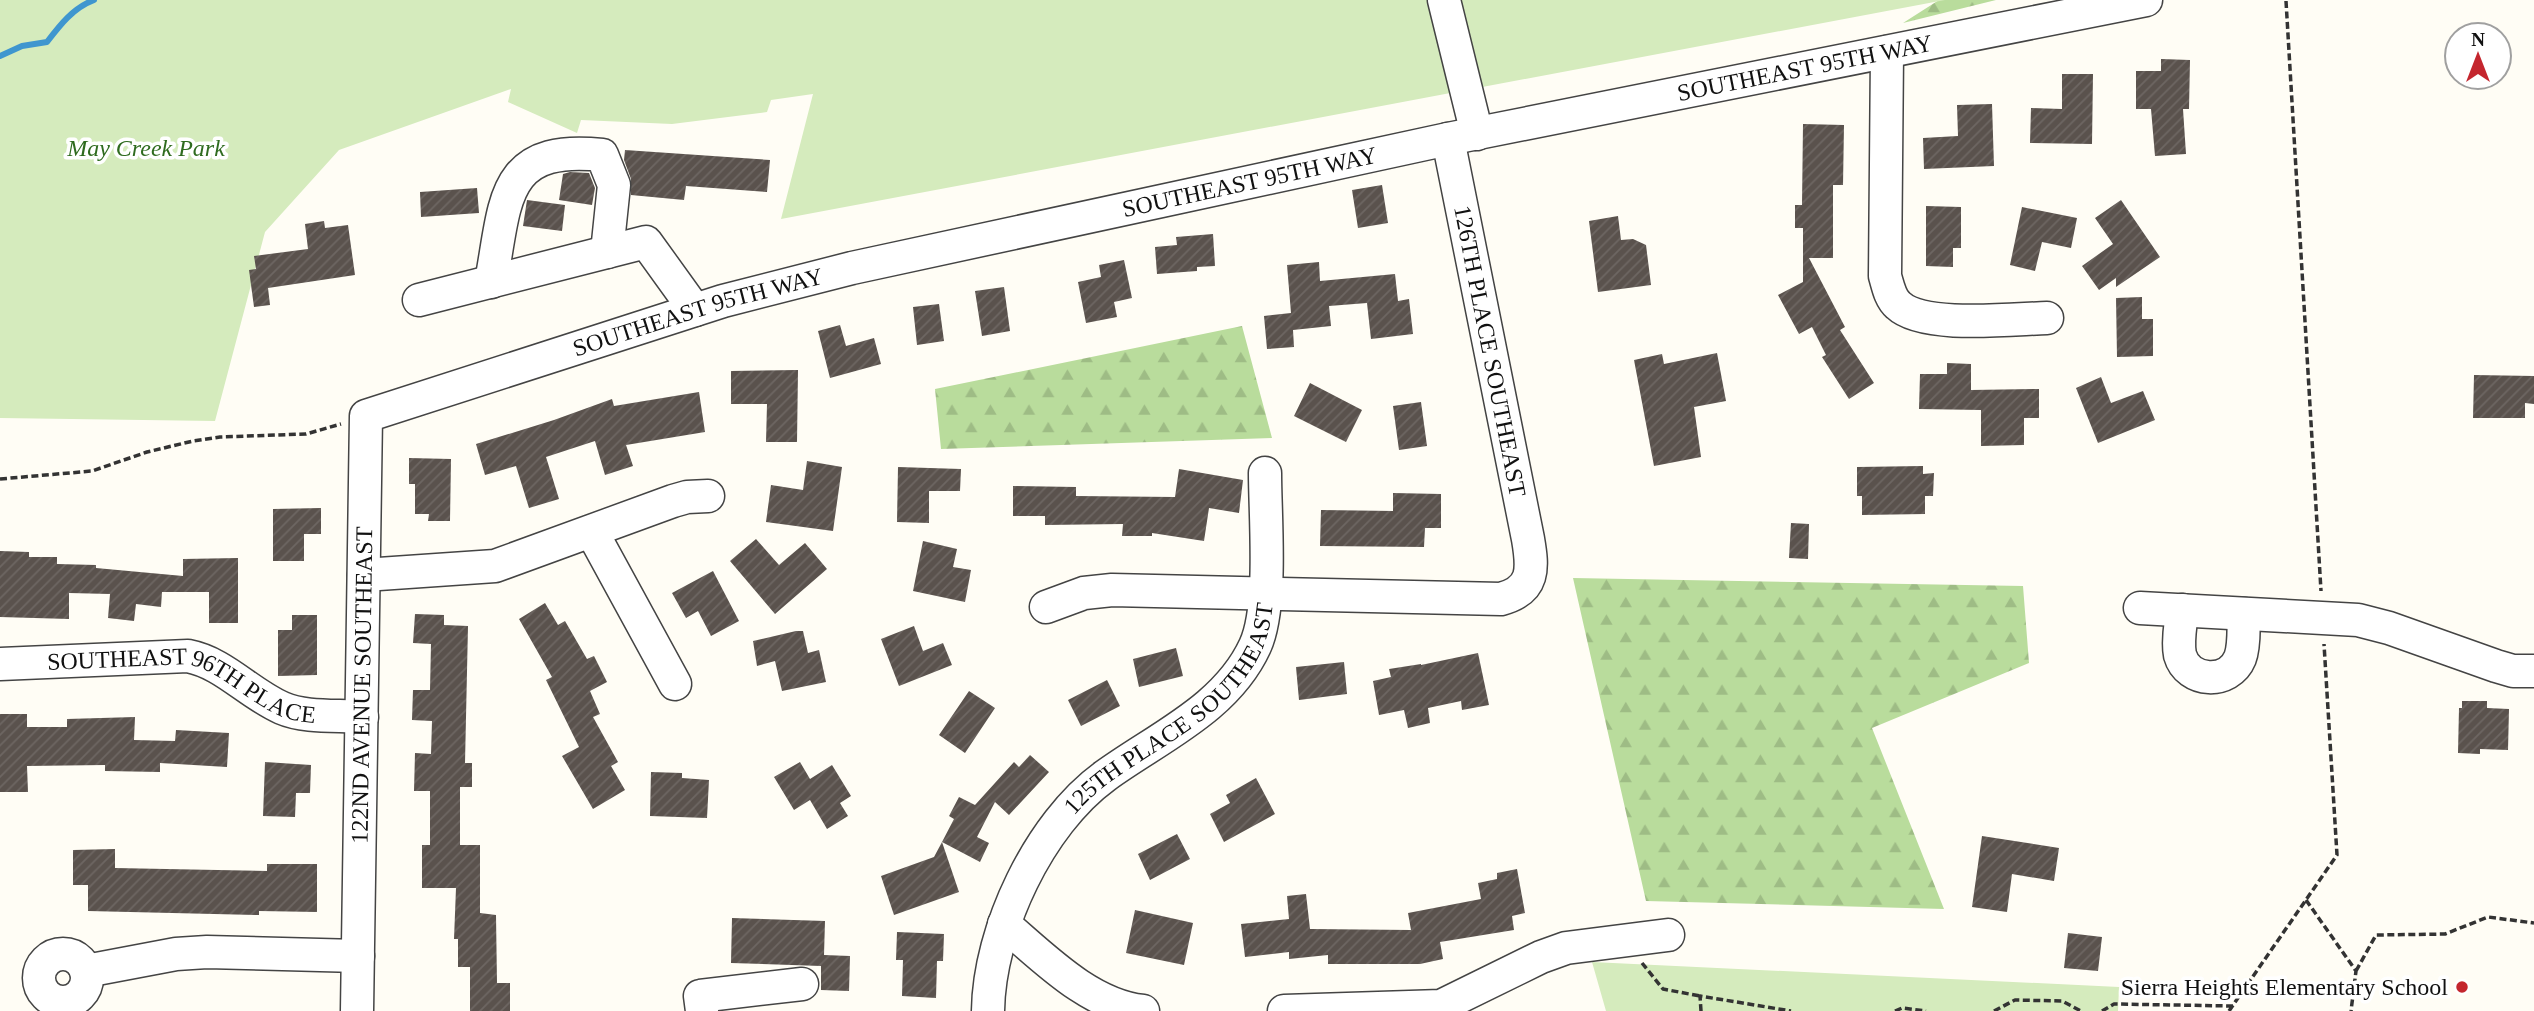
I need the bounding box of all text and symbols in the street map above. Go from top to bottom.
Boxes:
north arrow [2443,21,2513,91]
text: N [2471,29,2485,50]
street label: SOUTHEAST 95TH WAY [1675,30,1935,106]
park label: May Creek Park [66,135,225,161]
street label: SOUTHEAST 95TH WAY [1120,142,1379,222]
street label: 126TH PLACE SOUTHEAST [1449,203,1531,499]
street label: SOUTHEAST 95TH WAY [570,263,826,362]
street label: 122ND AVENUE SOUTHEAST [347,526,377,844]
street label: 125TH PLACE SOUTHEAST [1059,601,1278,819]
street label: SOUTHEAST 96TH PLACE [47,643,317,728]
place label: Sierra Heights Elementary School [2121,974,2448,1000]
marker: Sierra Heights Elementary School [2454,979,2470,995]

